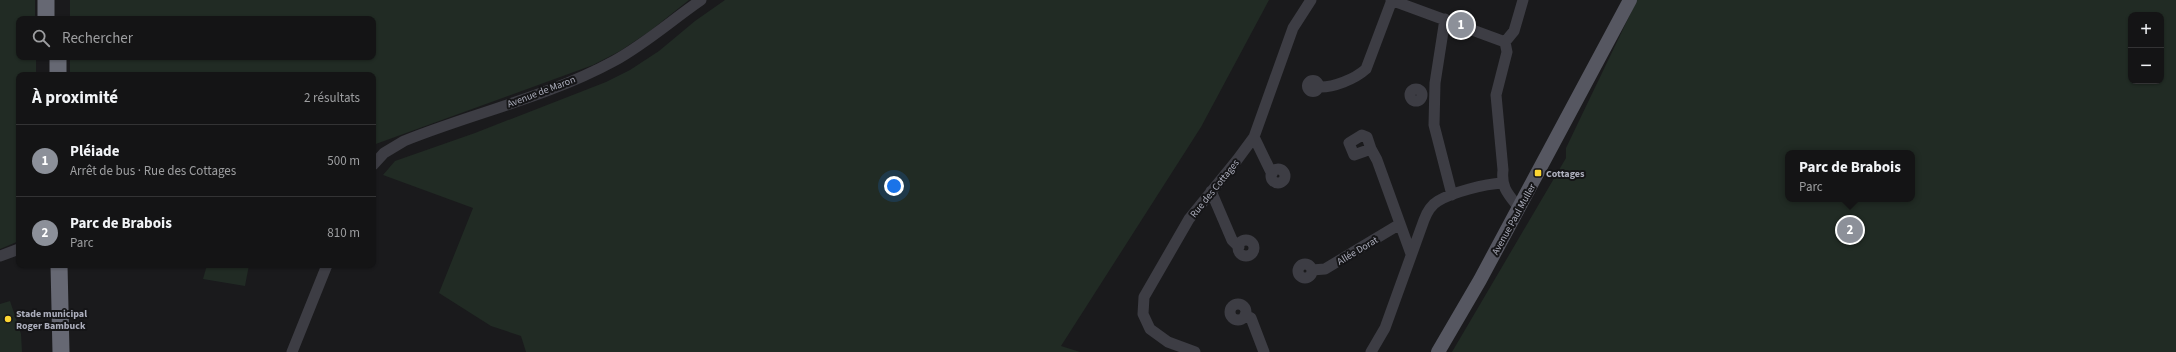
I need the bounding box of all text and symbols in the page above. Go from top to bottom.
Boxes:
pin: 1 [1448,10,1474,40]
map controls [2128,12,2164,84]
button: + [2128,12,2164,48]
search box [16,16,376,60]
icon: search [30,27,52,49]
text: Rechercher [62,28,133,49]
button: − [2128,48,2164,84]
street label: Avenue de Maron [505,73,577,111]
text: À proximité [32,86,118,110]
text: 2 résultats [304,89,360,107]
text: Pléiade [70,141,119,162]
popup [1785,150,1915,202]
text: 1 [42,152,48,170]
text: 500 m [327,152,360,170]
street label: Rue des Cottages [1187,157,1243,221]
text: Parc de Brabois [1799,157,1901,178]
text: Arrêt de bus · Rue des Cottages [70,162,236,180]
place label: Cottages [1546,167,1585,181]
marker: Cottages [1533,168,1543,178]
your location [884,176,904,196]
text: Parc [1799,178,1823,196]
street label: Avenue Paul Muller [1489,181,1539,258]
text: Parc de Brabois [70,213,172,234]
pin: 2 [1837,215,1863,245]
text: 2 [42,224,48,242]
text: 810 m [327,224,360,242]
street label: Allée Dorat [1334,233,1381,269]
text: Parc [70,234,94,252]
place label: Stade municipal Roger Bambuck [16,307,87,333]
marker: Stade municipal Roger Bambuck [3,314,13,324]

